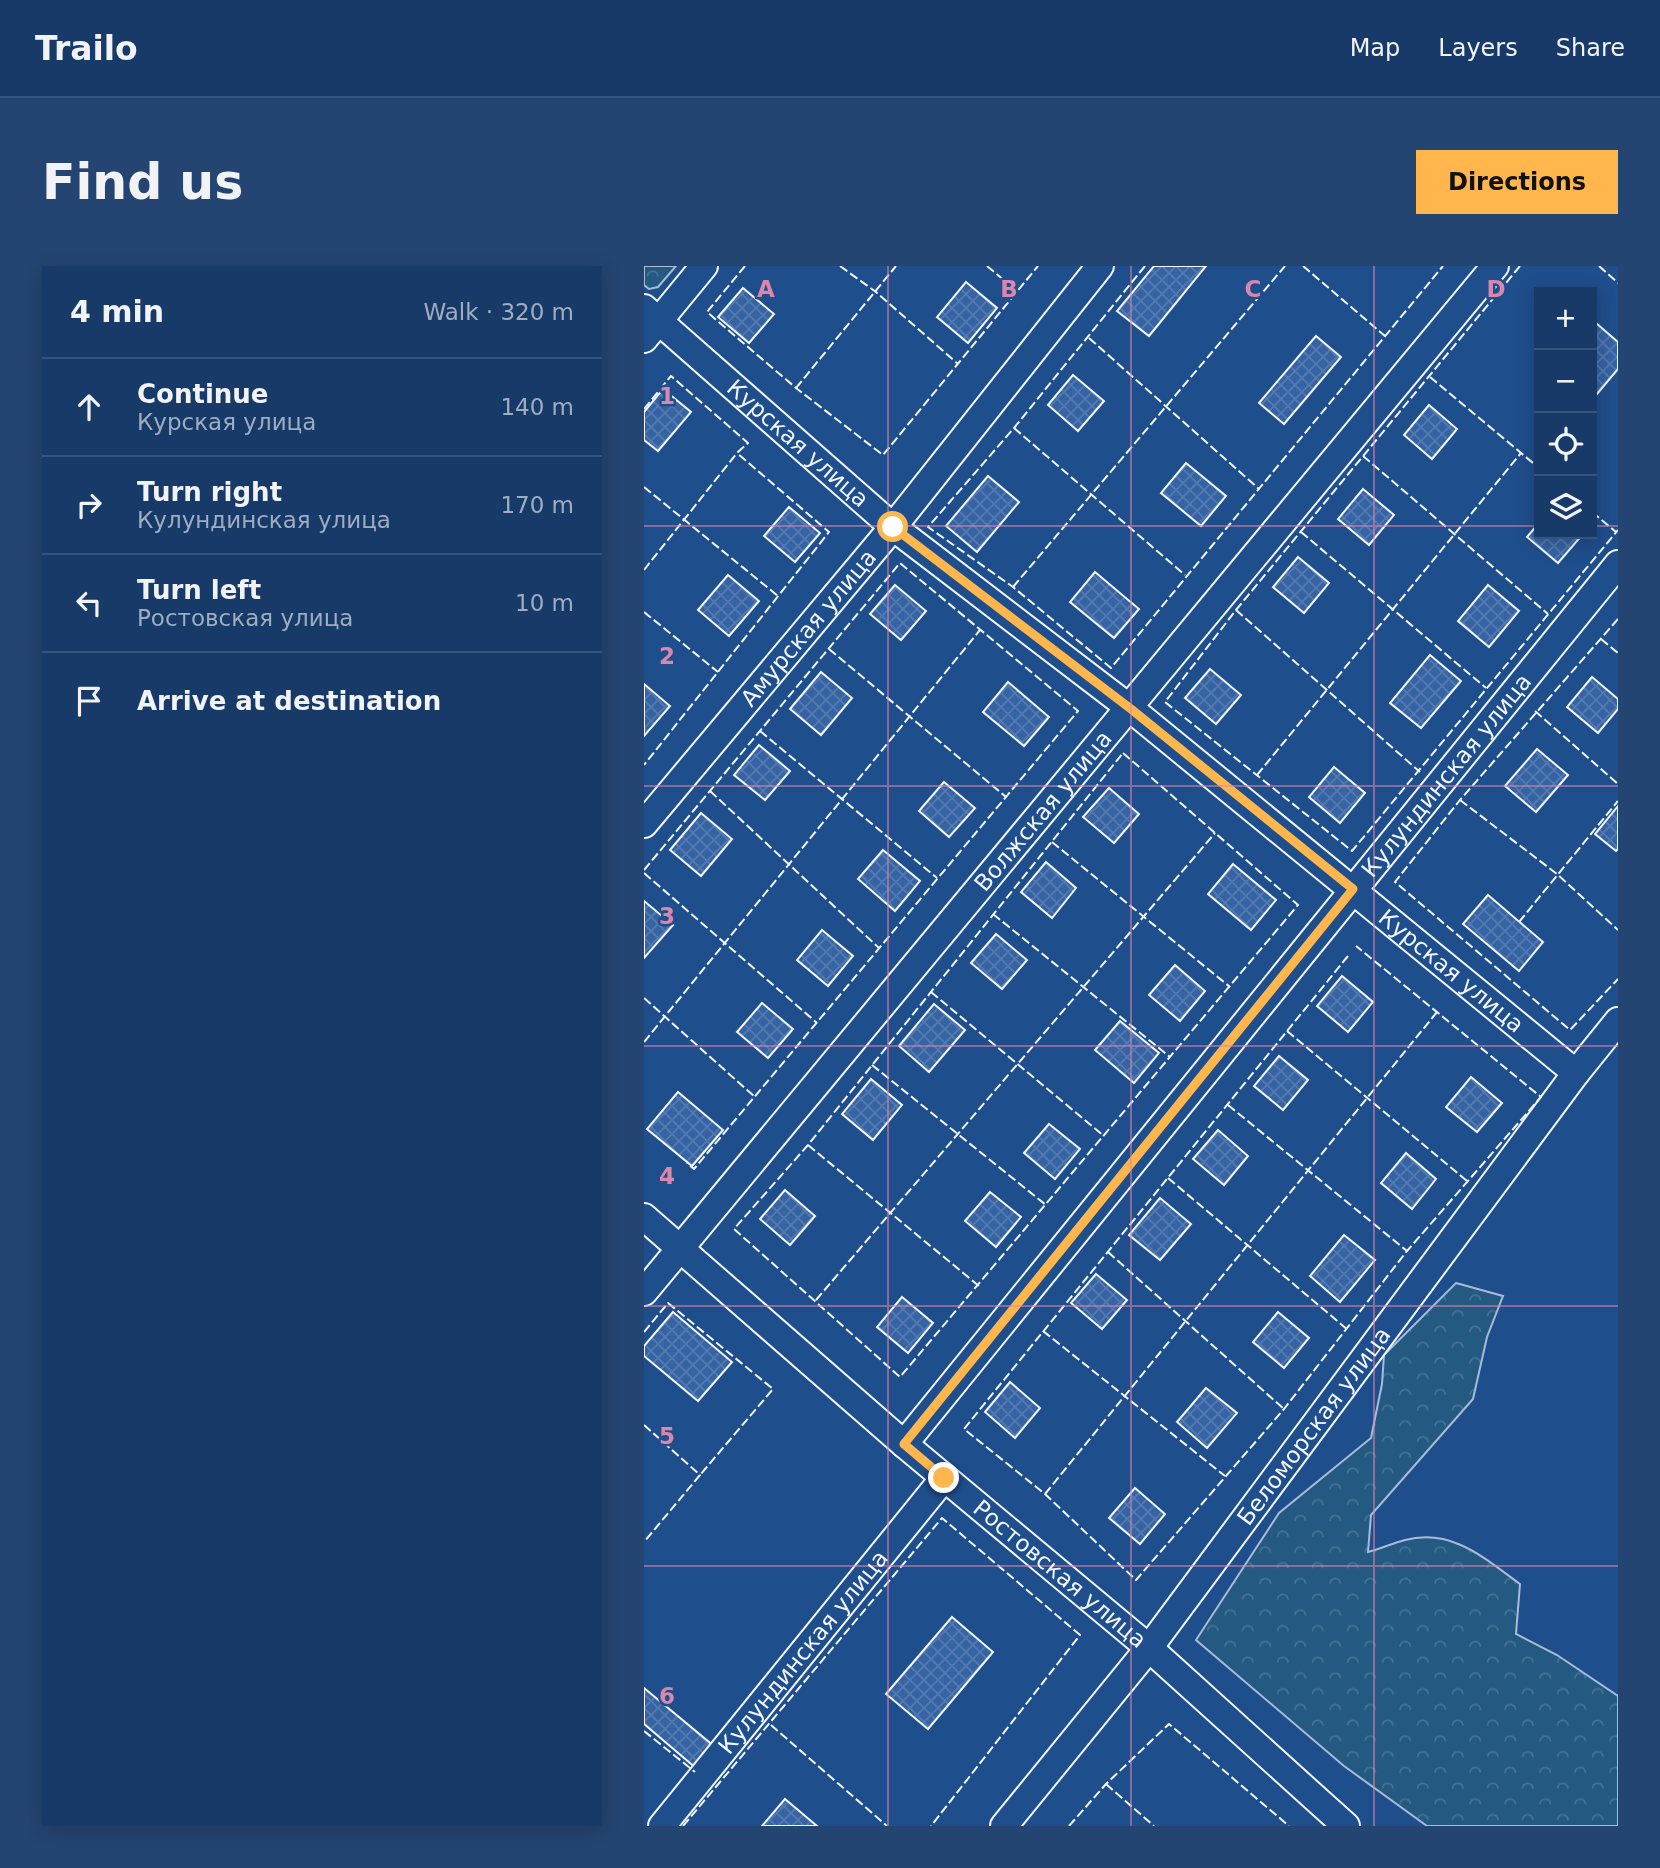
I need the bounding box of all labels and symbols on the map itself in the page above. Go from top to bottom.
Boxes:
text: A [757,276,775,302]
text: B [1000,276,1018,302]
text: C [1245,276,1261,302]
text: D [1486,276,1506,302]
street label: Курская улица [722,374,874,512]
text: 1 [659,383,675,409]
route start [877,511,908,542]
street label: Амурская улица [735,544,881,711]
text: 2 [659,643,675,669]
street label: Кулундинская улица [1356,669,1537,882]
street label: Волжская улица [969,726,1117,896]
text: 3 [659,903,675,929]
street label: Курская улица [1374,904,1529,1038]
text: 4 [659,1163,675,1189]
street label: Беломорская улица [1232,1322,1396,1530]
text: 5 [659,1423,675,1449]
route end [928,1462,959,1493]
street label: Ростовская улица [968,1495,1151,1653]
street label: Кулундинская улица [713,1545,893,1759]
text: 6 [659,1683,675,1709]

